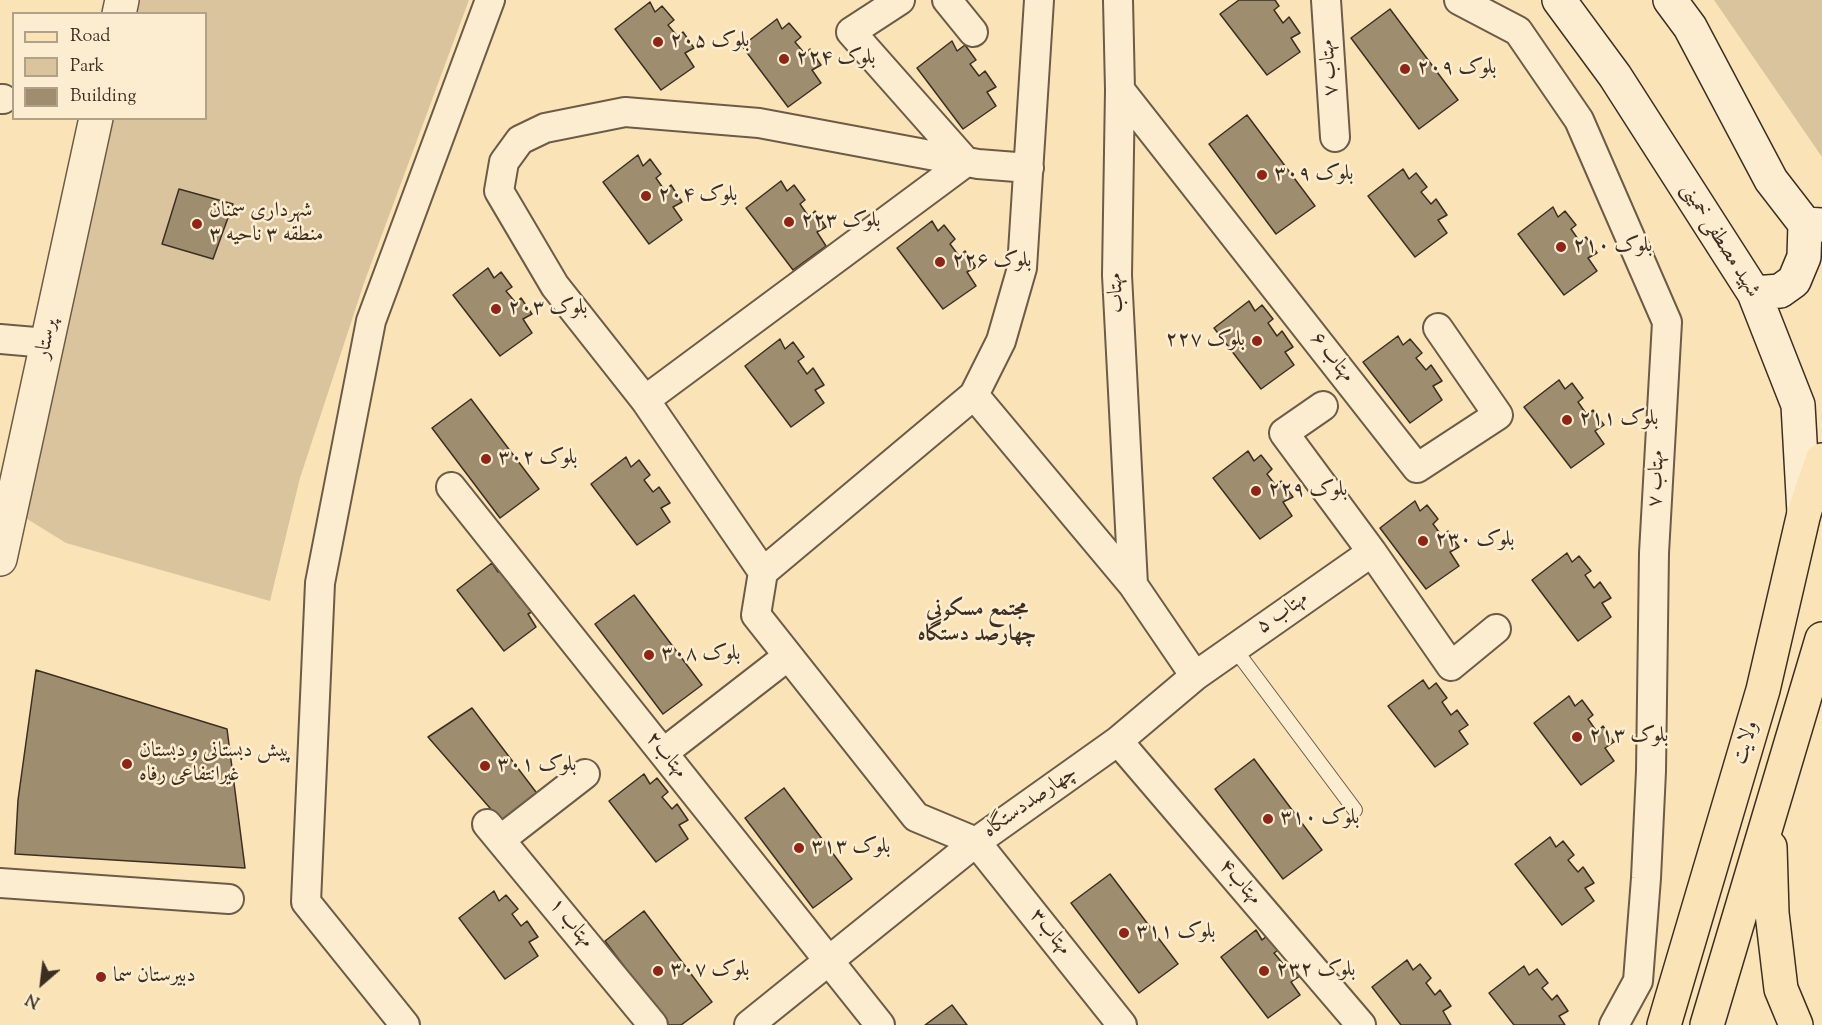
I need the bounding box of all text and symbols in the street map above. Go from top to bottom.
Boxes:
legend [12,12,207,120]
text: Road [70,24,110,50]
place label: بلوک ۲۰۵ [670,29,750,55]
marker: بلوک ۲۰۵ [651,35,665,49]
street label: مهتاب ۷ [1316,39,1346,97]
place label: بلوک ۲۲۴ [796,46,876,72]
marker: بلوک ۲۲۴ [777,52,791,66]
text: Park [70,54,104,80]
place label: بلوک ۲۰۹ [1417,56,1497,82]
marker: بلوک ۲۰۹ [1398,62,1412,76]
text: Building [70,84,136,110]
place label: بلوک ۳۰۹ [1274,162,1354,188]
marker: بلوک ۳۰۹ [1255,168,1269,182]
street label: شهید مصطفی خمینی [1674,179,1764,303]
place label: بلوک ۲۰۴ [658,183,738,209]
marker: بلوک ۲۰۴ [639,189,653,203]
place label: شهرداری سمنان منطقه ۳ ناحیه ۳ [209,199,323,249]
place label: بلوک ۲۲۳ [801,209,881,235]
marker: بلوک ۲۲۳ [782,215,796,229]
marker: شهرداری سمنان منطقه ۳ ناحیه ۳ [190,217,204,231]
place label: بلوک ۲۱۰ [1573,234,1653,260]
marker: بلوک ۲۱۰ [1554,240,1568,254]
place label: بلوک ۲۲۶ [952,249,1032,275]
marker: بلوک ۲۲۶ [933,255,947,269]
street label: مهتاب [1105,272,1131,314]
place label: بلوک ۲۰۳ [508,296,588,322]
marker: بلوک ۲۰۳ [489,302,503,316]
street label: پرستار [31,317,65,361]
place label: بلوک ۲۲۷ [1165,328,1245,354]
street label: مهتاب ۶ [1303,328,1359,388]
marker: بلوک ۲۲۷ [1250,334,1264,348]
place label: بلوک ۲۱۱ [1579,407,1659,433]
marker: بلوک ۲۱۱ [1560,413,1574,427]
place label: بلوک ۳۰۲ [498,446,578,472]
street label: مهتاب ۷ [1644,450,1672,508]
marker: بلوک ۳۰۲ [479,452,493,466]
place label: بلوک ۲۲۹ [1268,478,1348,504]
marker: بلوک ۲۲۹ [1249,484,1263,498]
place label: بلوک ۲۳۰ [1435,528,1515,554]
marker: بلوک ۲۳۰ [1416,534,1430,548]
street label: مهتاب ۵ [1252,587,1314,641]
district label: مجتمع مسکونی چهارصد دستگاه [918,598,1036,650]
place label: بلوک ۳۰۸ [661,642,741,668]
marker: بلوک ۳۰۸ [642,648,656,662]
street label: ولایت [1728,718,1766,768]
place label: بلوک ۲۱۳ [1589,724,1669,750]
street label: مهتاب۲ [639,728,691,784]
marker: بلوک ۲۱۳ [1570,730,1584,744]
place label: پیش دبستانی و دبستان غیرانتفاعی رفاه [139,739,291,789]
place label: بلوک ۳۰۱ [497,753,577,779]
marker: پیش دبستانی و دبستان غیرانتفاعی رفاه [120,757,134,771]
marker: بلوک ۳۰۱ [478,759,492,773]
street label: چهارصددستگاه [979,761,1083,845]
place label: بلوک ۳۱۰ [1280,806,1360,832]
marker: بلوک ۳۱۰ [1261,812,1275,826]
place label: بلوک ۳۱۳ [811,835,891,861]
marker: بلوک ۳۱۳ [792,841,806,855]
street label: مهتاب۴ [1212,855,1266,911]
street label: مهتاب ۱ [542,894,598,954]
street label: مهتاب۳ [1023,905,1075,961]
place label: بلوک ۳۱۱ [1136,920,1216,946]
marker: بلوک ۳۱۱ [1117,926,1131,940]
north arrow [12,953,72,1013]
place label: بلوک ۳۰۷ [670,958,750,984]
place label: بلوک ۲۳۲ [1276,958,1356,984]
place label: دبیرستان سما [113,964,196,990]
marker: بلوک ۳۰۷ [651,964,665,978]
marker: بلوک ۲۳۲ [1257,964,1271,978]
marker: دبیرستان سما [94,970,108,984]
text: N [22,986,44,1012]

